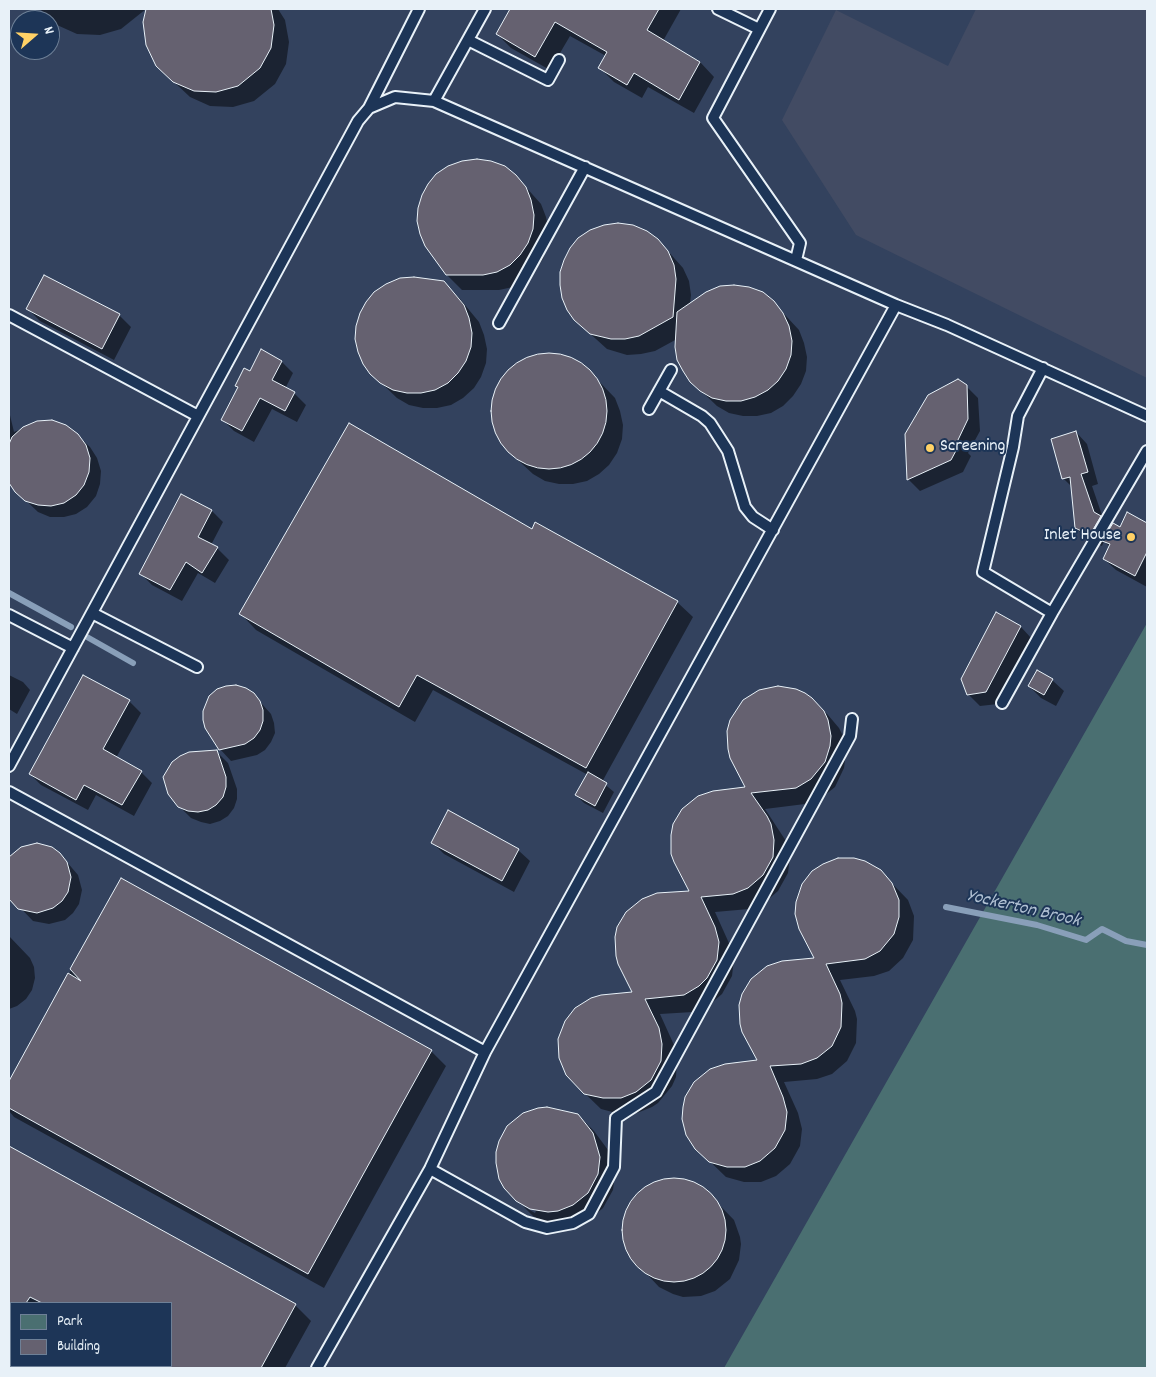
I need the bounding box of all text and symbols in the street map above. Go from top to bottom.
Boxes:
north arrow [10,10,60,60]
text: N [38,24,59,37]
place label: Screening [940,437,1006,459]
marker: Screening [924,442,936,454]
place label: Inlet House [1044,526,1121,548]
marker: Inlet House [1125,531,1137,543]
water label: Yockerton Brook [964,886,1082,934]
legend [10,1302,172,1367]
text: Park [57,1311,83,1333]
text: Building [57,1336,100,1358]

